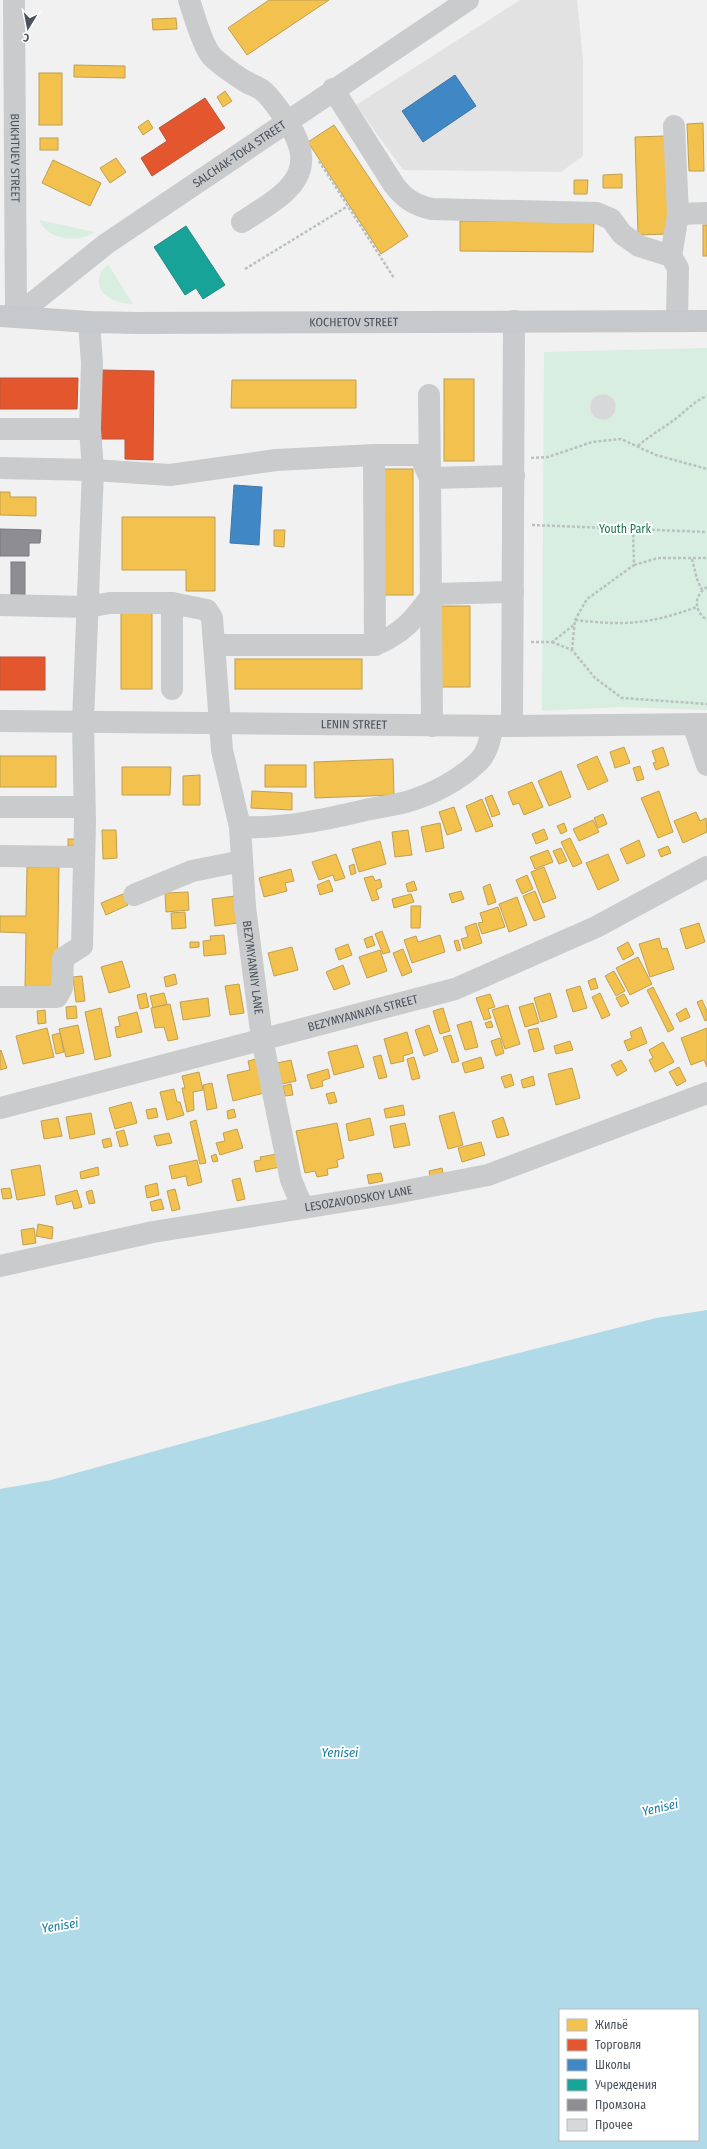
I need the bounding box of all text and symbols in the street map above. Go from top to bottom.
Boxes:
north arrow [8,8,48,48]
text: С [22,30,30,44]
street label: BUKHTUEV STREET [8,113,22,203]
street label: SALCHAK-TOKA STREET [190,118,289,191]
street label: KOCHETOV STREET [309,315,399,329]
park label: Youth Park [599,522,652,536]
street label: LENIN STREET [321,717,388,732]
street label: BEZYMYANNIY LANE [240,919,266,1016]
street label: BEZYMYANNAYA STREET [306,992,420,1034]
street label: LESOZAVODSKOY LANE [304,1183,414,1215]
water label: Yenisei [322,1745,359,1760]
water label: Yenisei [640,1796,680,1819]
water label: Yenisei [41,1915,80,1936]
legend [559,2009,699,2141]
text: Жильё [595,2018,628,2032]
text: Торговля [595,2038,641,2052]
text: Школы [595,2058,631,2072]
text: Учреждения [594,2078,657,2092]
text: Промзона [595,2098,646,2112]
text: Прочее [595,2118,633,2132]

